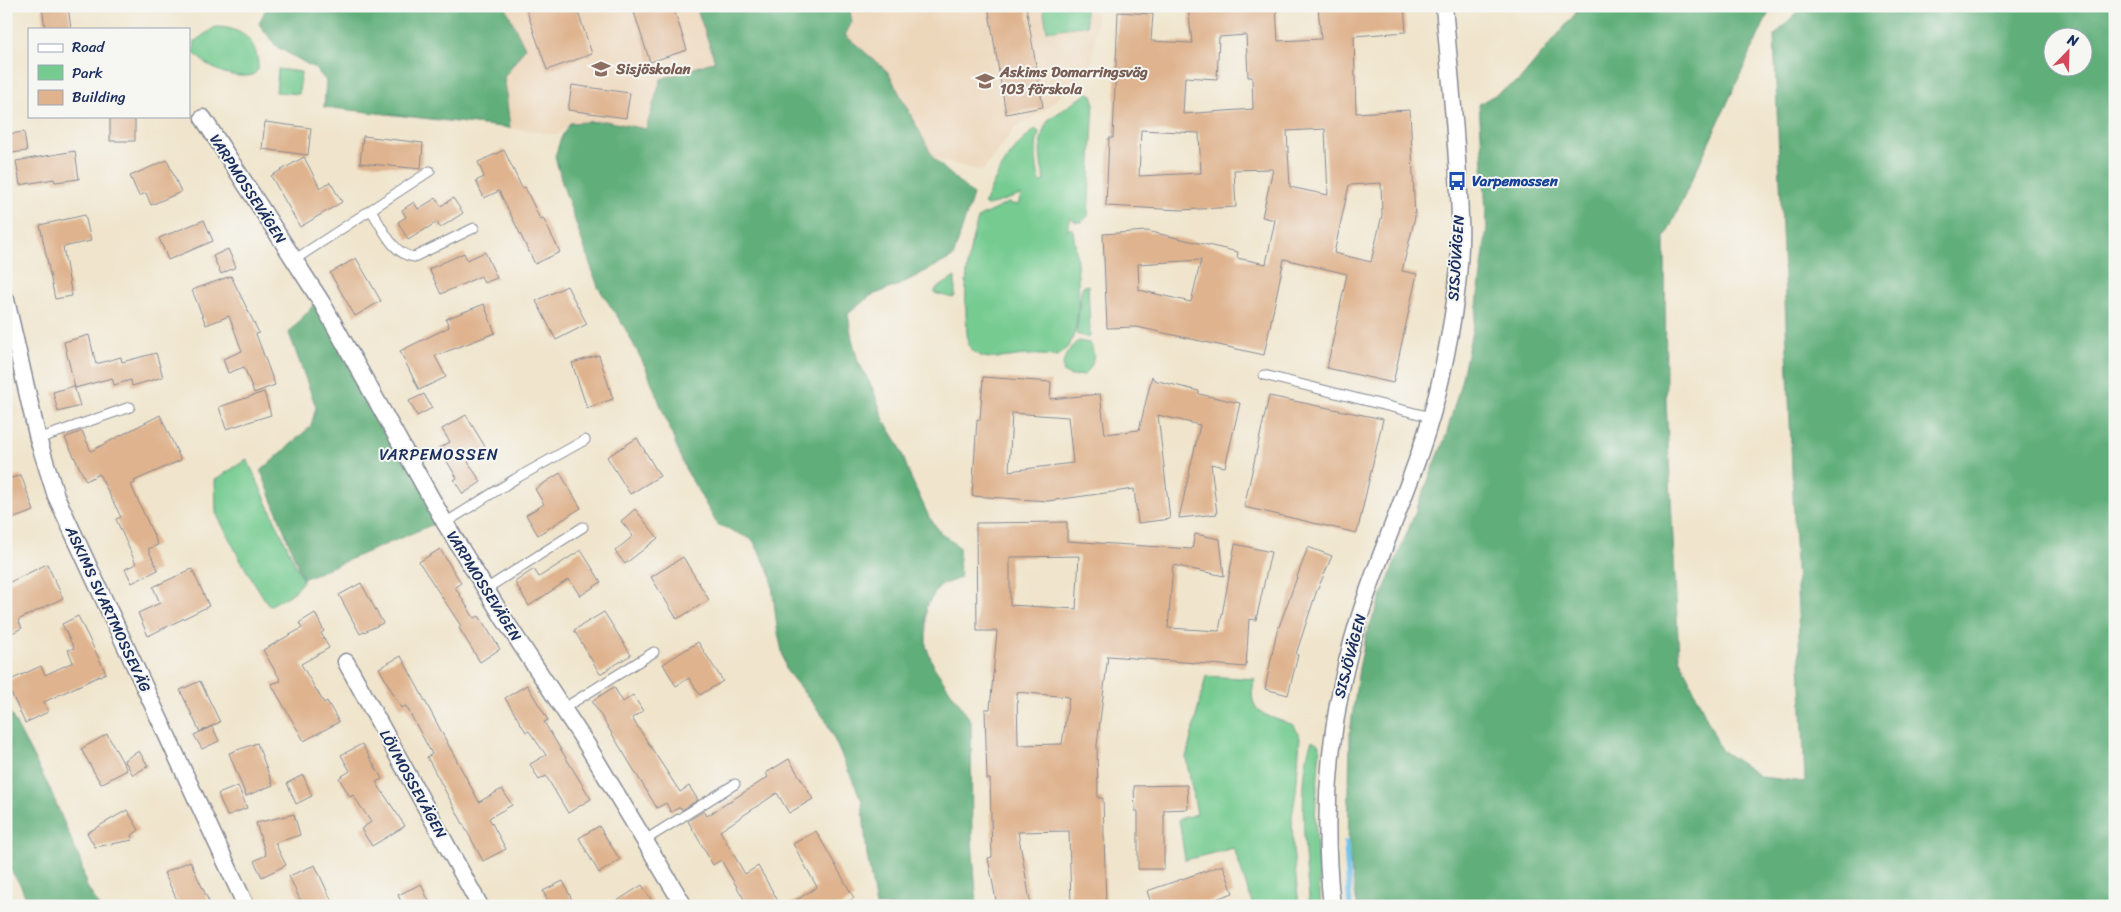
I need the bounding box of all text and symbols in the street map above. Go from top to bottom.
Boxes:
text: N [2063,27,2083,54]
legend [28,28,190,118]
north arrow [2044,28,2094,78]
text: Road [72,34,105,60]
place label: Sisjöskolan [615,56,691,82]
school or university icon: Sisjöskolan [590,58,612,80]
place label: Askims Domarringsväg 103 förskola [999,59,1148,102]
text: Park [72,60,103,86]
school or university icon: Askims Domarringsväg 103 förskola [974,70,996,92]
text: Building [72,84,126,110]
street label: VARPMOSSEVÄGEN [203,129,294,250]
place label: Varpemossen [1472,168,1559,194]
bus stop icon: Varpemossen [1446,170,1468,192]
street label: SISJÖVÄGEN [1440,214,1472,302]
district label: VARPEMOSSEN [379,440,499,469]
street label: ASKIMS SVARTMOSSEVÄG [58,521,158,697]
street label: VARPMOSSEVÄGEN [439,525,529,647]
street label: SISJÖVÄGEN [1326,611,1374,701]
street label: LÖVMOSSEVÄGEN [372,725,454,844]

